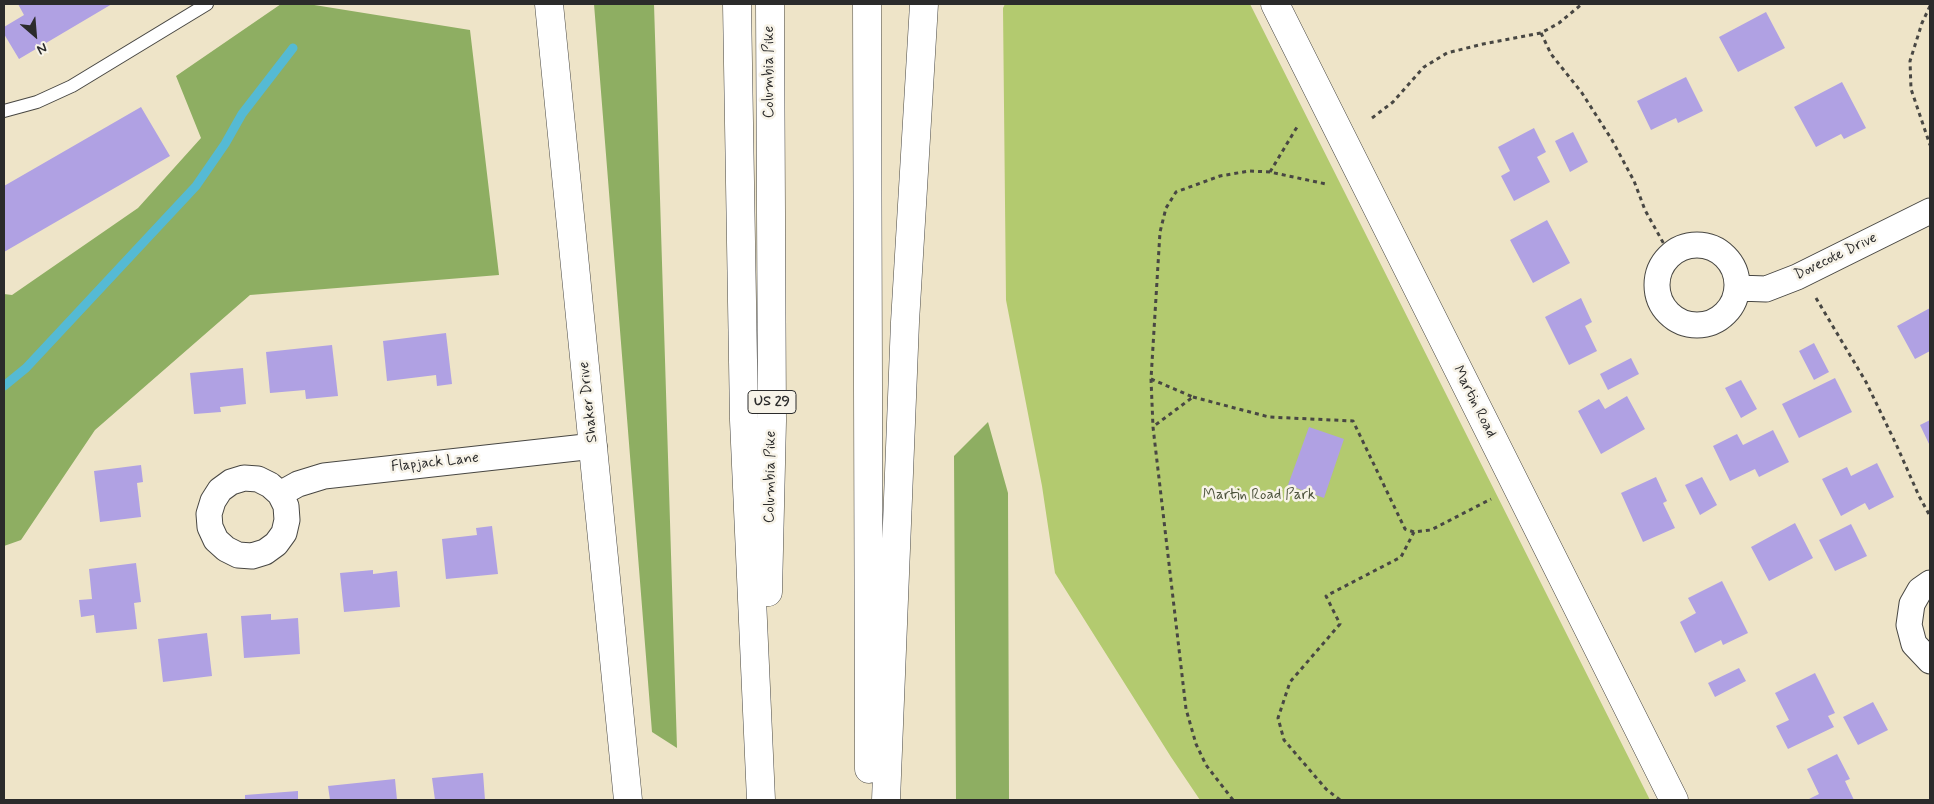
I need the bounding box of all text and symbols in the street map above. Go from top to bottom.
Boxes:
north arrow [10,10,60,60]
street label: Columbia Pike [761,26,779,118]
text: N [34,38,50,58]
street label: Dovecote Drive [1792,229,1880,285]
street label: Shaker Drive [576,361,602,443]
street label: Martin Road [1448,363,1500,441]
road number: US 29 [748,391,796,414]
street label: Columbia Pike [761,431,781,523]
street label: Flapjack Lane [390,449,480,477]
park label: Martin Road Park [1203,487,1315,505]

